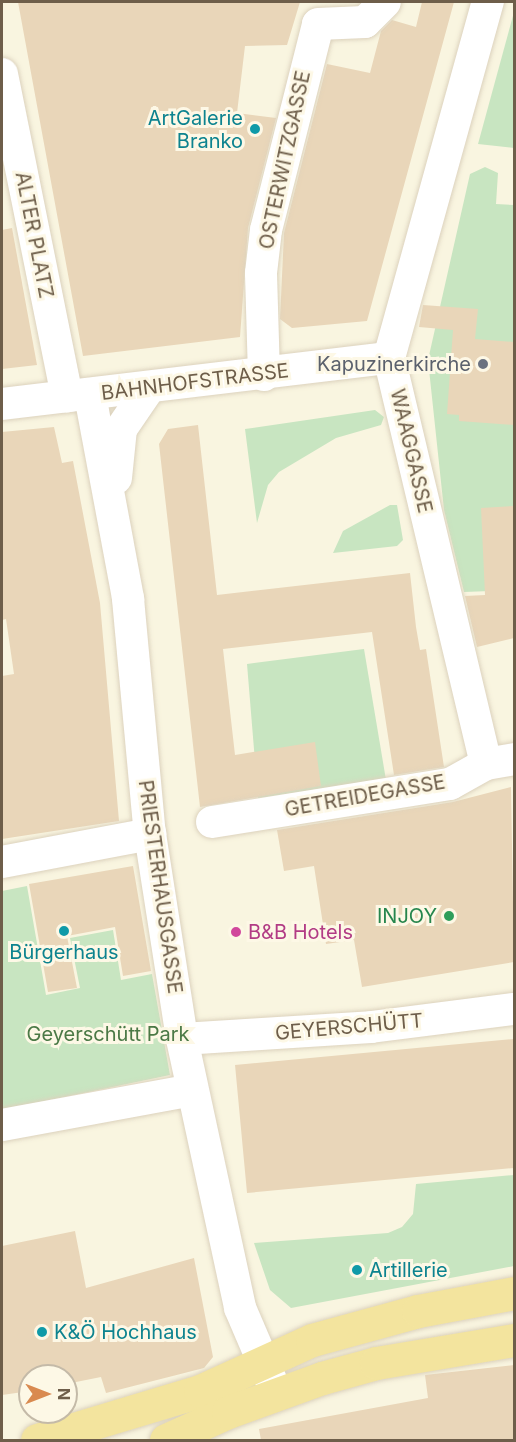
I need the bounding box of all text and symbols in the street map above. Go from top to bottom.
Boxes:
street label: OSTERWITZGASSE [254,69,316,251]
place label: ArtGalerie Branko [148,106,243,153]
marker: ArtGalerie Branko [248,122,262,136]
street label: ALTER PLATZ [10,170,58,300]
place label: Kapuzinerkirche [317,352,471,376]
marker: Kapuzinerkirche [476,357,490,371]
street label: BAHNHOFSTRASSE [100,359,290,405]
street label: WAAGGASSE [385,387,437,515]
street label: GETREIDEGASSE [283,770,447,822]
street label: PRIESTERHAUSGASSE [133,779,187,995]
place label: INJOY [377,904,437,928]
marker: INJOY [442,909,456,923]
place label: B&B Hotels [248,920,353,944]
marker: Bürgerhaus [57,924,71,938]
marker: B&B Hotels [229,925,243,939]
place label: Bürgerhaus [9,940,119,964]
street label: GEYERSCHÜTT [274,1009,424,1045]
park label: Geyerschütt Park [27,1022,189,1046]
place label: Artillerie [369,1258,448,1282]
marker: Artillerie [350,1263,364,1277]
place label: K&Ö Hochhaus [54,1320,197,1344]
marker: K&Ö Hochhaus [35,1325,49,1339]
north arrow [18,1364,78,1424]
text: N [54,1388,74,1400]

